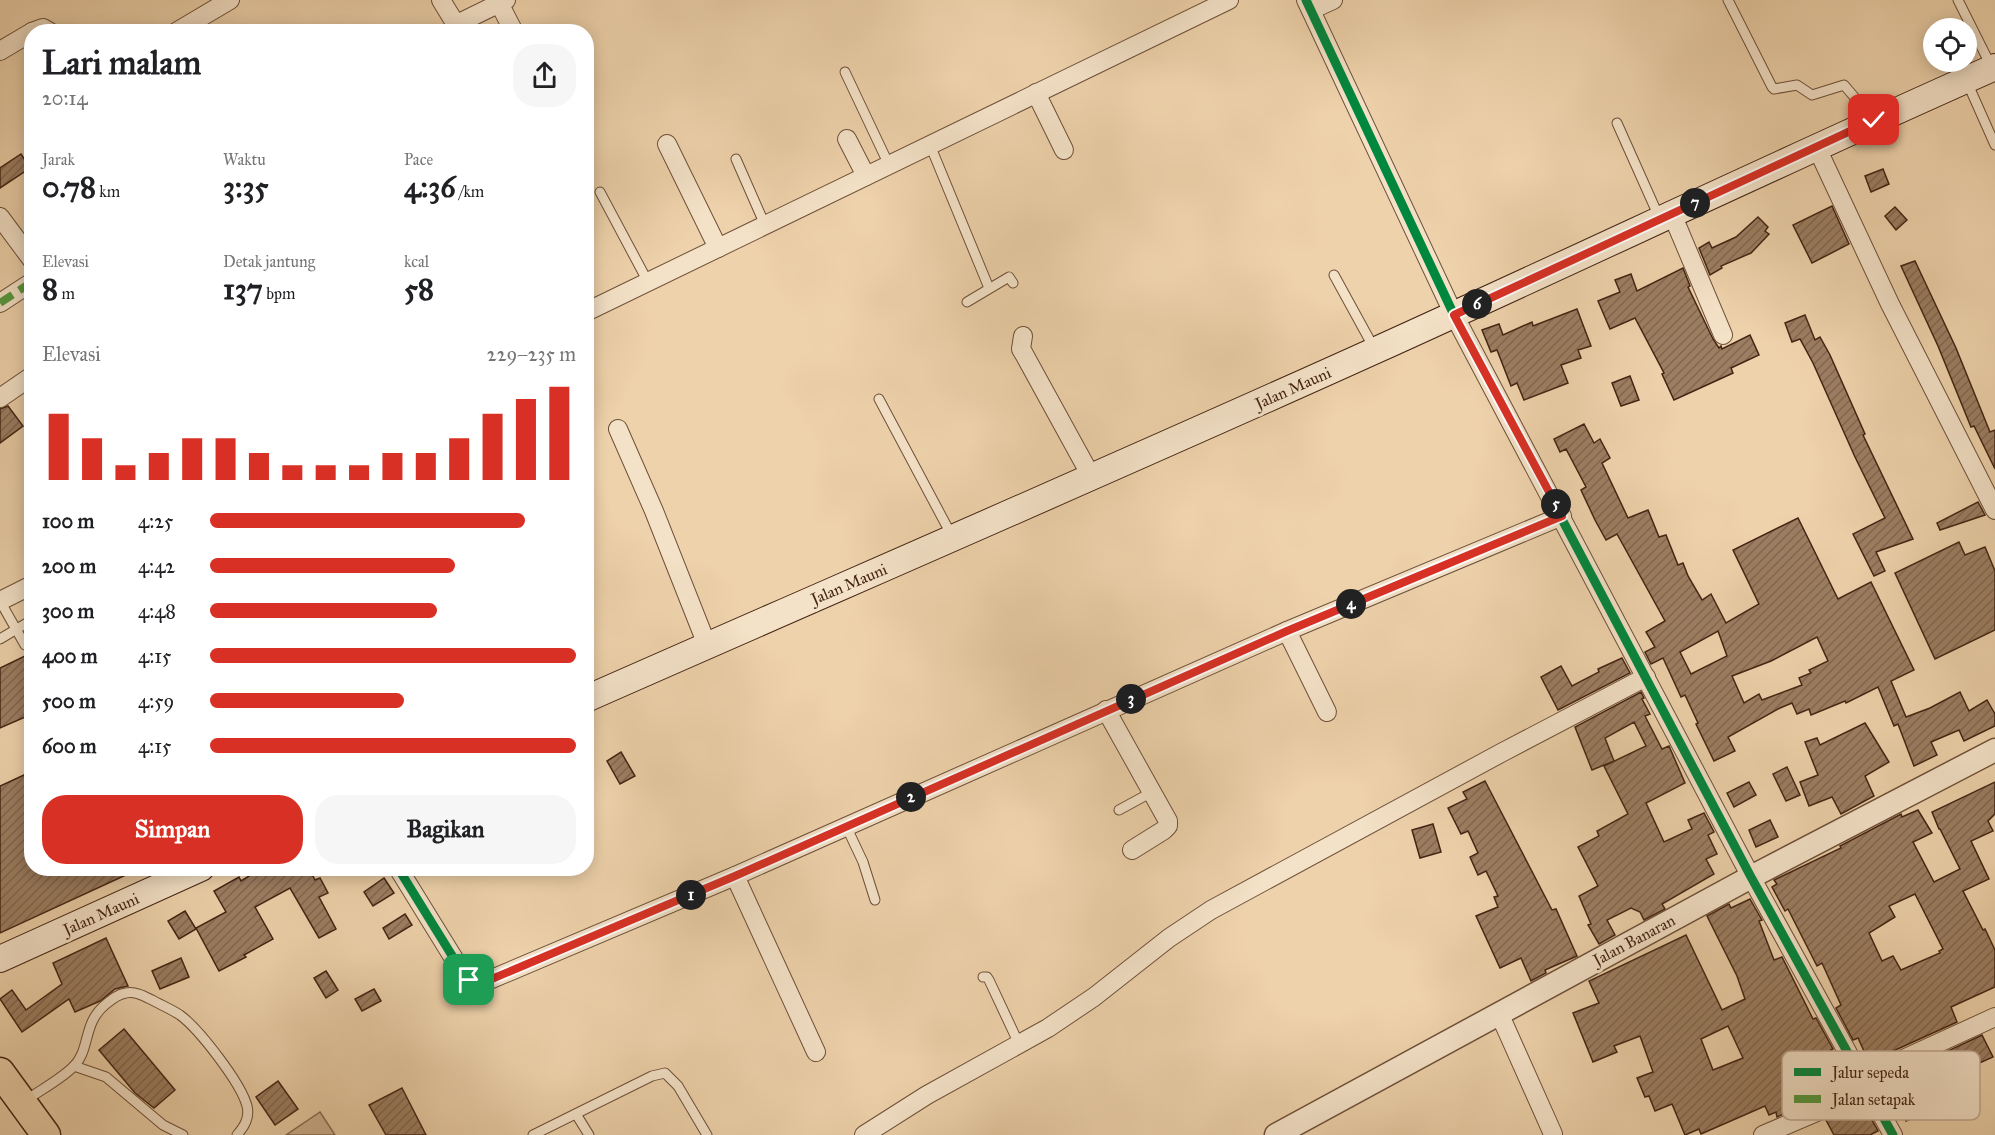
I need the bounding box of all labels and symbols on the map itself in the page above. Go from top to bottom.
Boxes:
pin [1848,94,1899,145]
pin: 7 [1680,188,1710,218]
pin: 6 [1462,289,1492,319]
street label: Jalan Mauni [1250,363,1335,415]
pin: 5 [1541,489,1571,519]
street label: Jalan Mauni [806,559,891,610]
pin: 4 [1336,589,1366,619]
pin: 3 [1116,684,1146,714]
pin: 2 [896,782,926,812]
pin: 1 [676,880,706,910]
street label: Jalan Mauni [58,889,143,941]
street label: Jalan Banaran [1588,910,1679,971]
pin [443,954,494,1005]
legend [1782,1051,1980,1120]
text: Jalur sepeda [1830,1063,1909,1083]
text: Jalan setapak [1830,1090,1916,1110]

